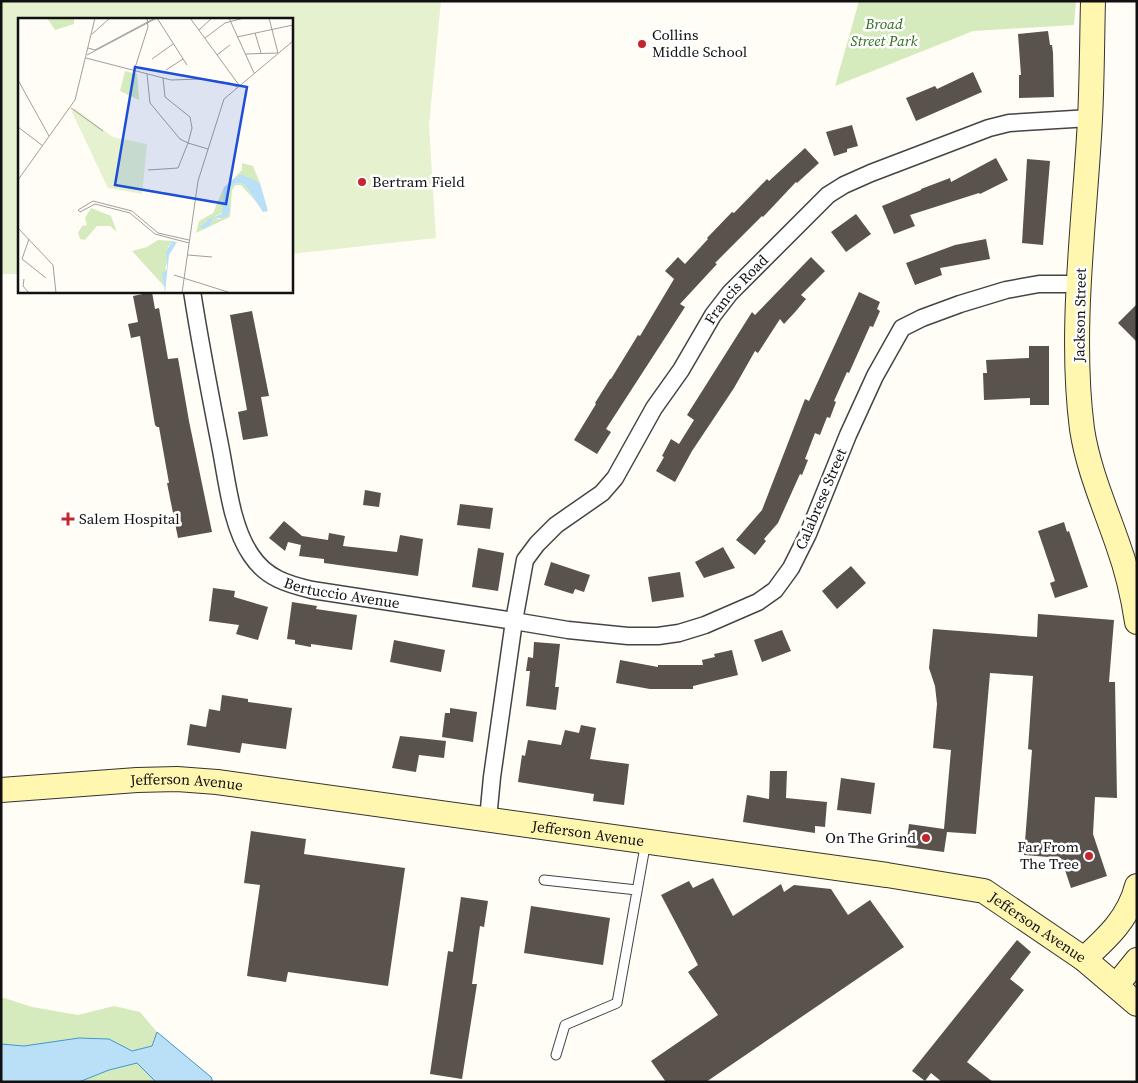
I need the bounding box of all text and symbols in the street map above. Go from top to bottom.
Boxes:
park label: Broad Street Park [850,13,918,51]
inset map [18,18,292,292]
place label: Collins Middle School [652,24,748,62]
marker: Collins Middle School [636,38,648,50]
place label: Bertram Field [372,171,465,192]
marker: Bertram Field [356,176,368,188]
street label: Francis Road [699,249,773,328]
street label: Jackson Street [1068,268,1091,363]
street label: Calabrese Street [790,445,851,553]
place label: Salem Hospital [79,508,180,529]
marker: Salem Hospital [61,512,75,526]
street label: Bertuccio Avenue [281,572,402,613]
street label: Jefferson Avenue [128,768,245,796]
street label: Jefferson Avenue [530,815,646,851]
place label: On The Grind [825,827,916,848]
marker: On The Grind [920,832,932,844]
place label: Far From The Tree [1017,836,1079,874]
marker: Far From The Tree [1083,850,1095,862]
street label: Jefferson Avenue [984,886,1091,968]

